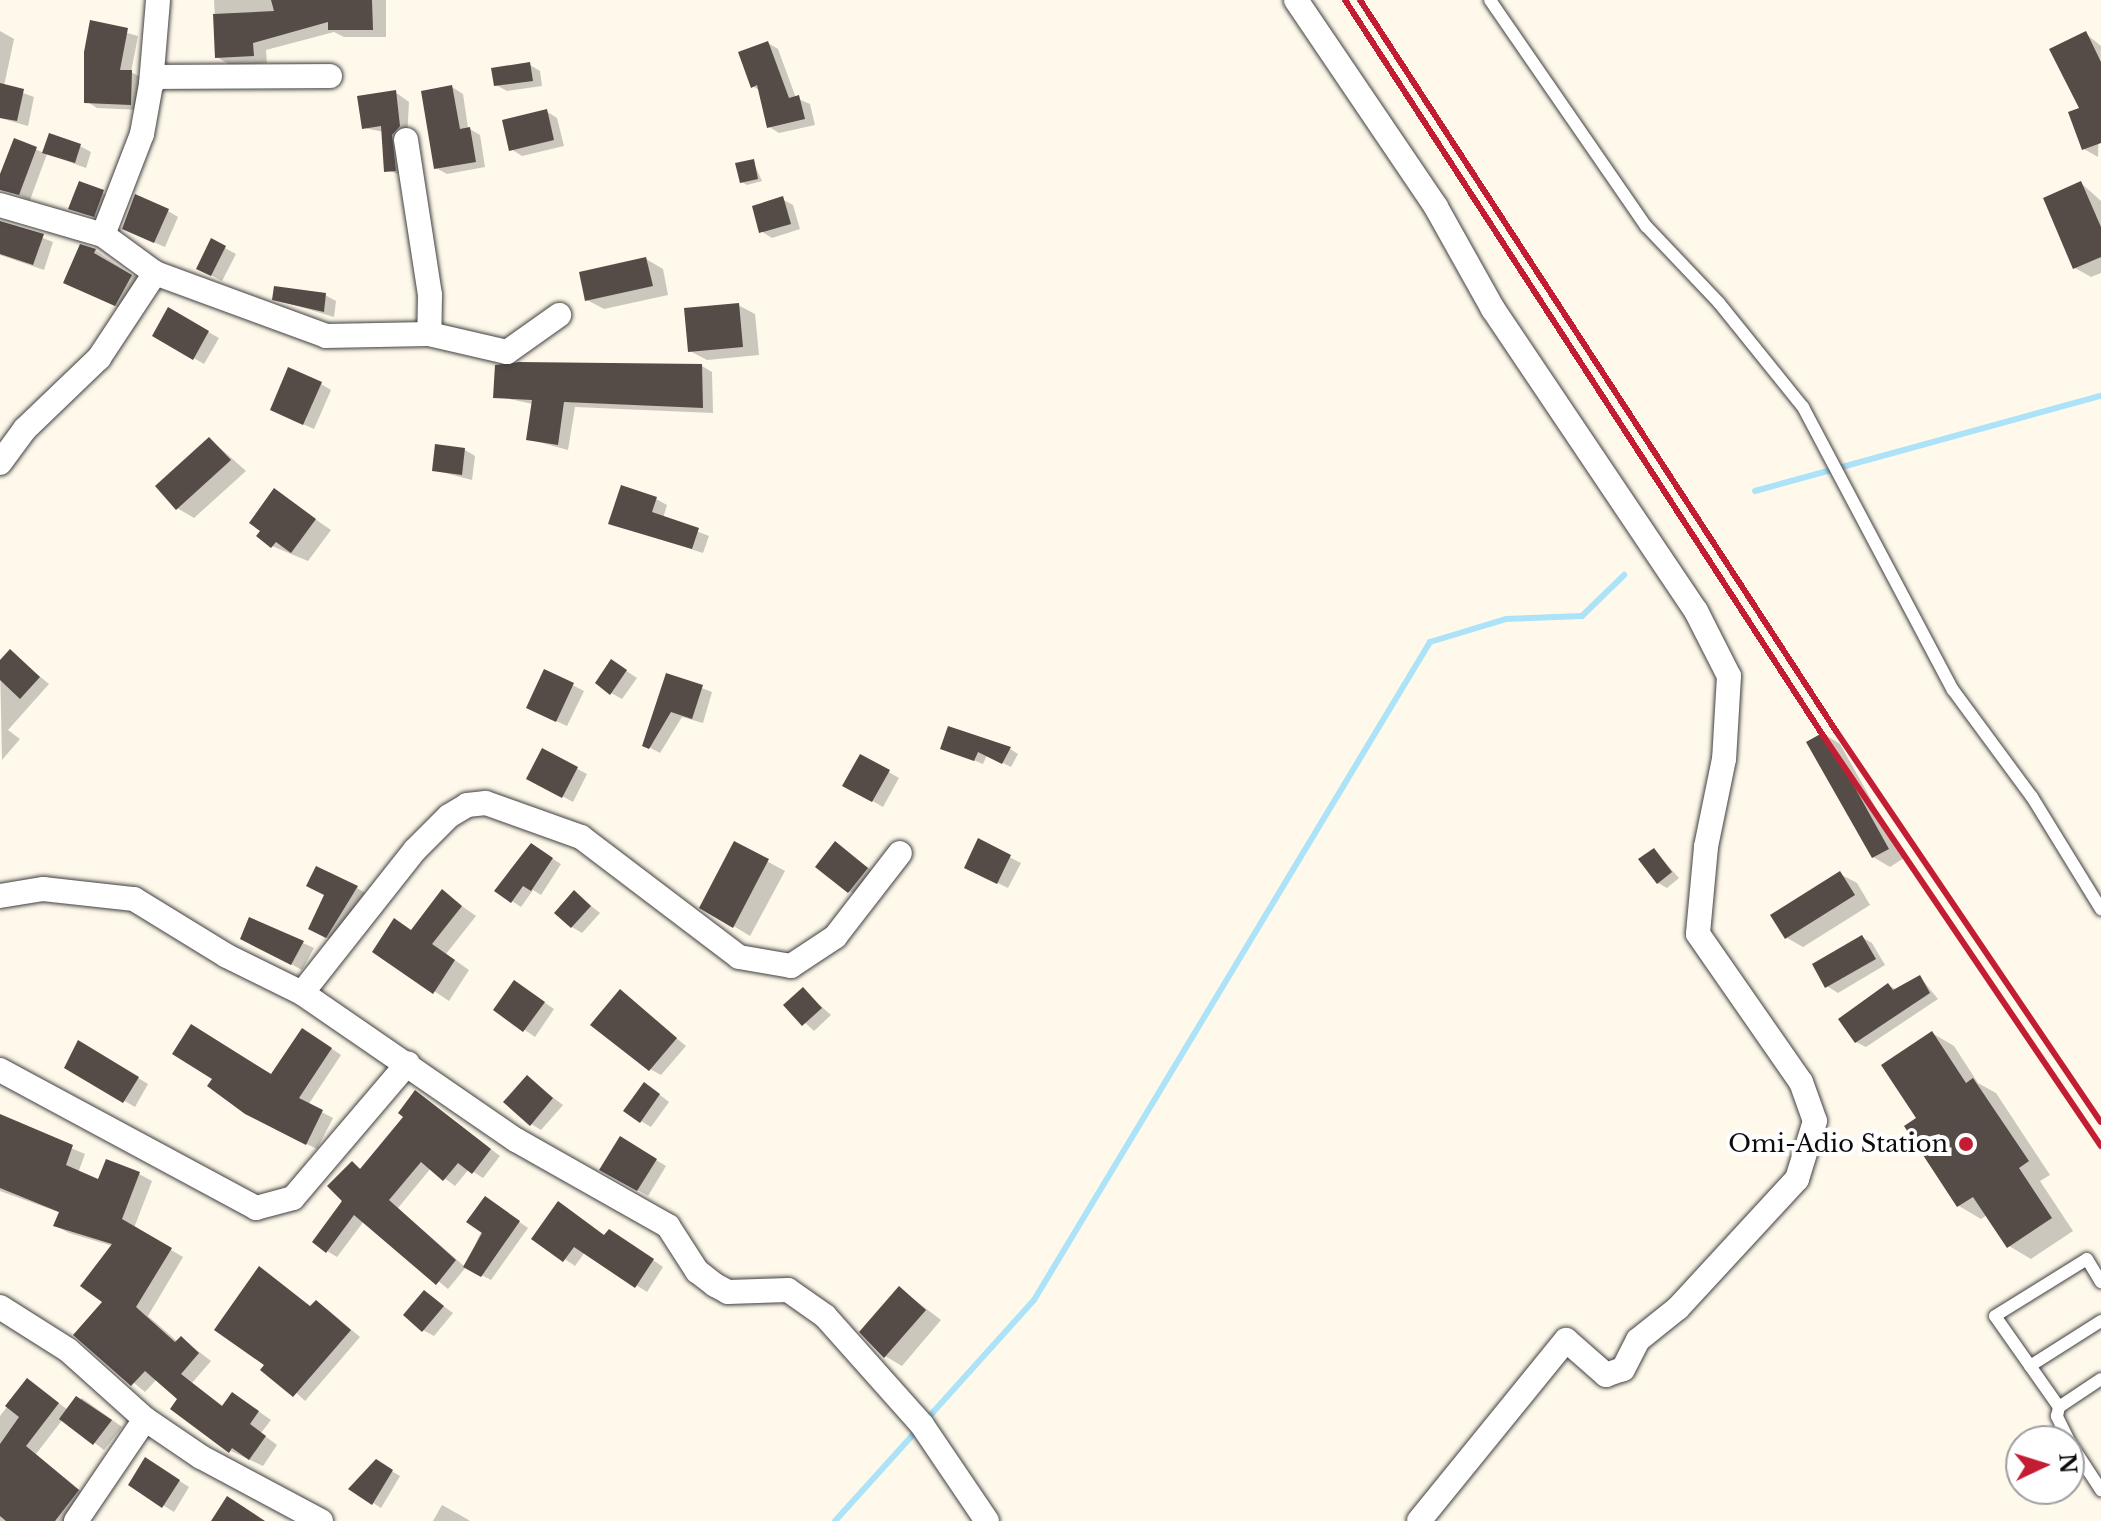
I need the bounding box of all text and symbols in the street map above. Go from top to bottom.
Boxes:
place label: Omi-Adio Station [1728,1130,1948,1158]
marker: Omi-Adio Station [1955,1133,1977,1155]
north arrow [2005,1425,2085,1505]
text: N [2053,1452,2082,1475]

